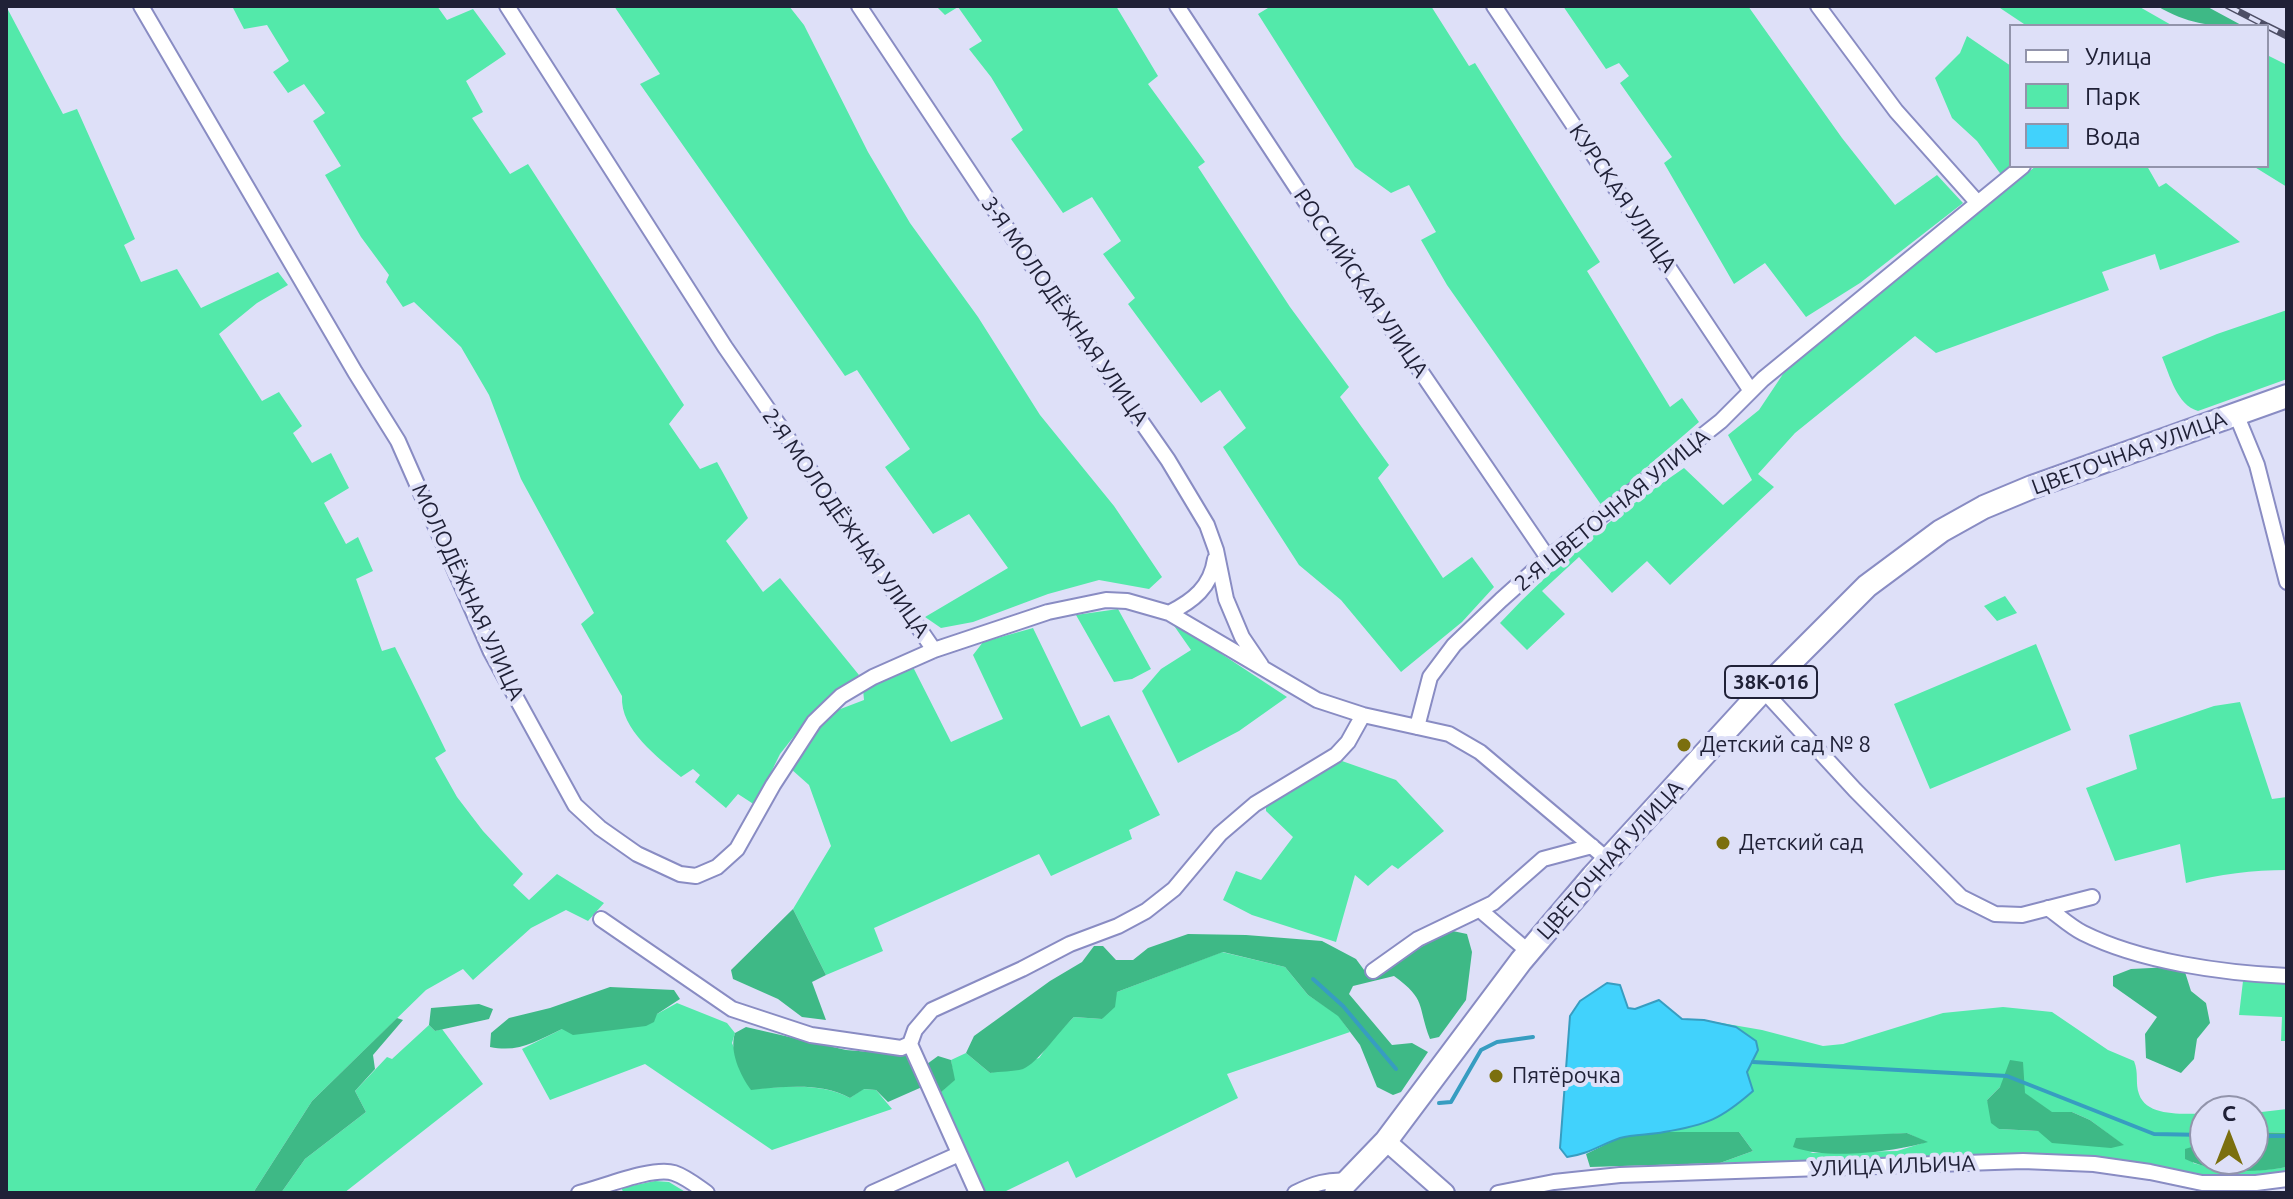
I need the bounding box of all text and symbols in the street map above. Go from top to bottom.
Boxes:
legend [2009,24,2269,168]
text: Улица [2085,43,2152,70]
text: Парк [2085,83,2140,110]
street label: КУРСКАЯ УЛИЦА [1564,119,1682,277]
text: Вода [2085,123,2141,150]
street label: РОССИЙСКАЯ УЛИЦА [1288,184,1434,382]
street label: 3-Я МОЛОДЁЖНАЯ УЛИЦА [976,191,1154,431]
street label: 2-Я МОЛОДЁЖНАЯ УЛИЦА [757,403,935,643]
street label: ЦВЕТОЧНАЯ УЛИЦА [2028,405,2230,501]
street label: 2-Я ЦВЕТОЧНАЯ УЛИЦА [1509,423,1715,597]
street label: МОЛОДЁЖНАЯ УЛИЦА [406,479,530,705]
road number: 38К-016 [1725,666,1817,698]
place label: Детский сад № 8 [1700,732,1871,758]
marker: Детский сад № 8 [1675,736,1693,754]
street label: ЦВЕТОЧНАЯ УЛИЦА [1531,775,1689,945]
place label: Детский сад [1739,830,1863,856]
marker: Детский сад [1714,834,1732,852]
place label: Пятёрочка [1512,1063,1621,1089]
marker: Пятёрочка [1487,1067,1505,1085]
north arrow [2189,1095,2269,1175]
text: С [2222,1100,2236,1125]
street label: УЛИЦА ИЛЬИЧА [1810,1150,1976,1182]

